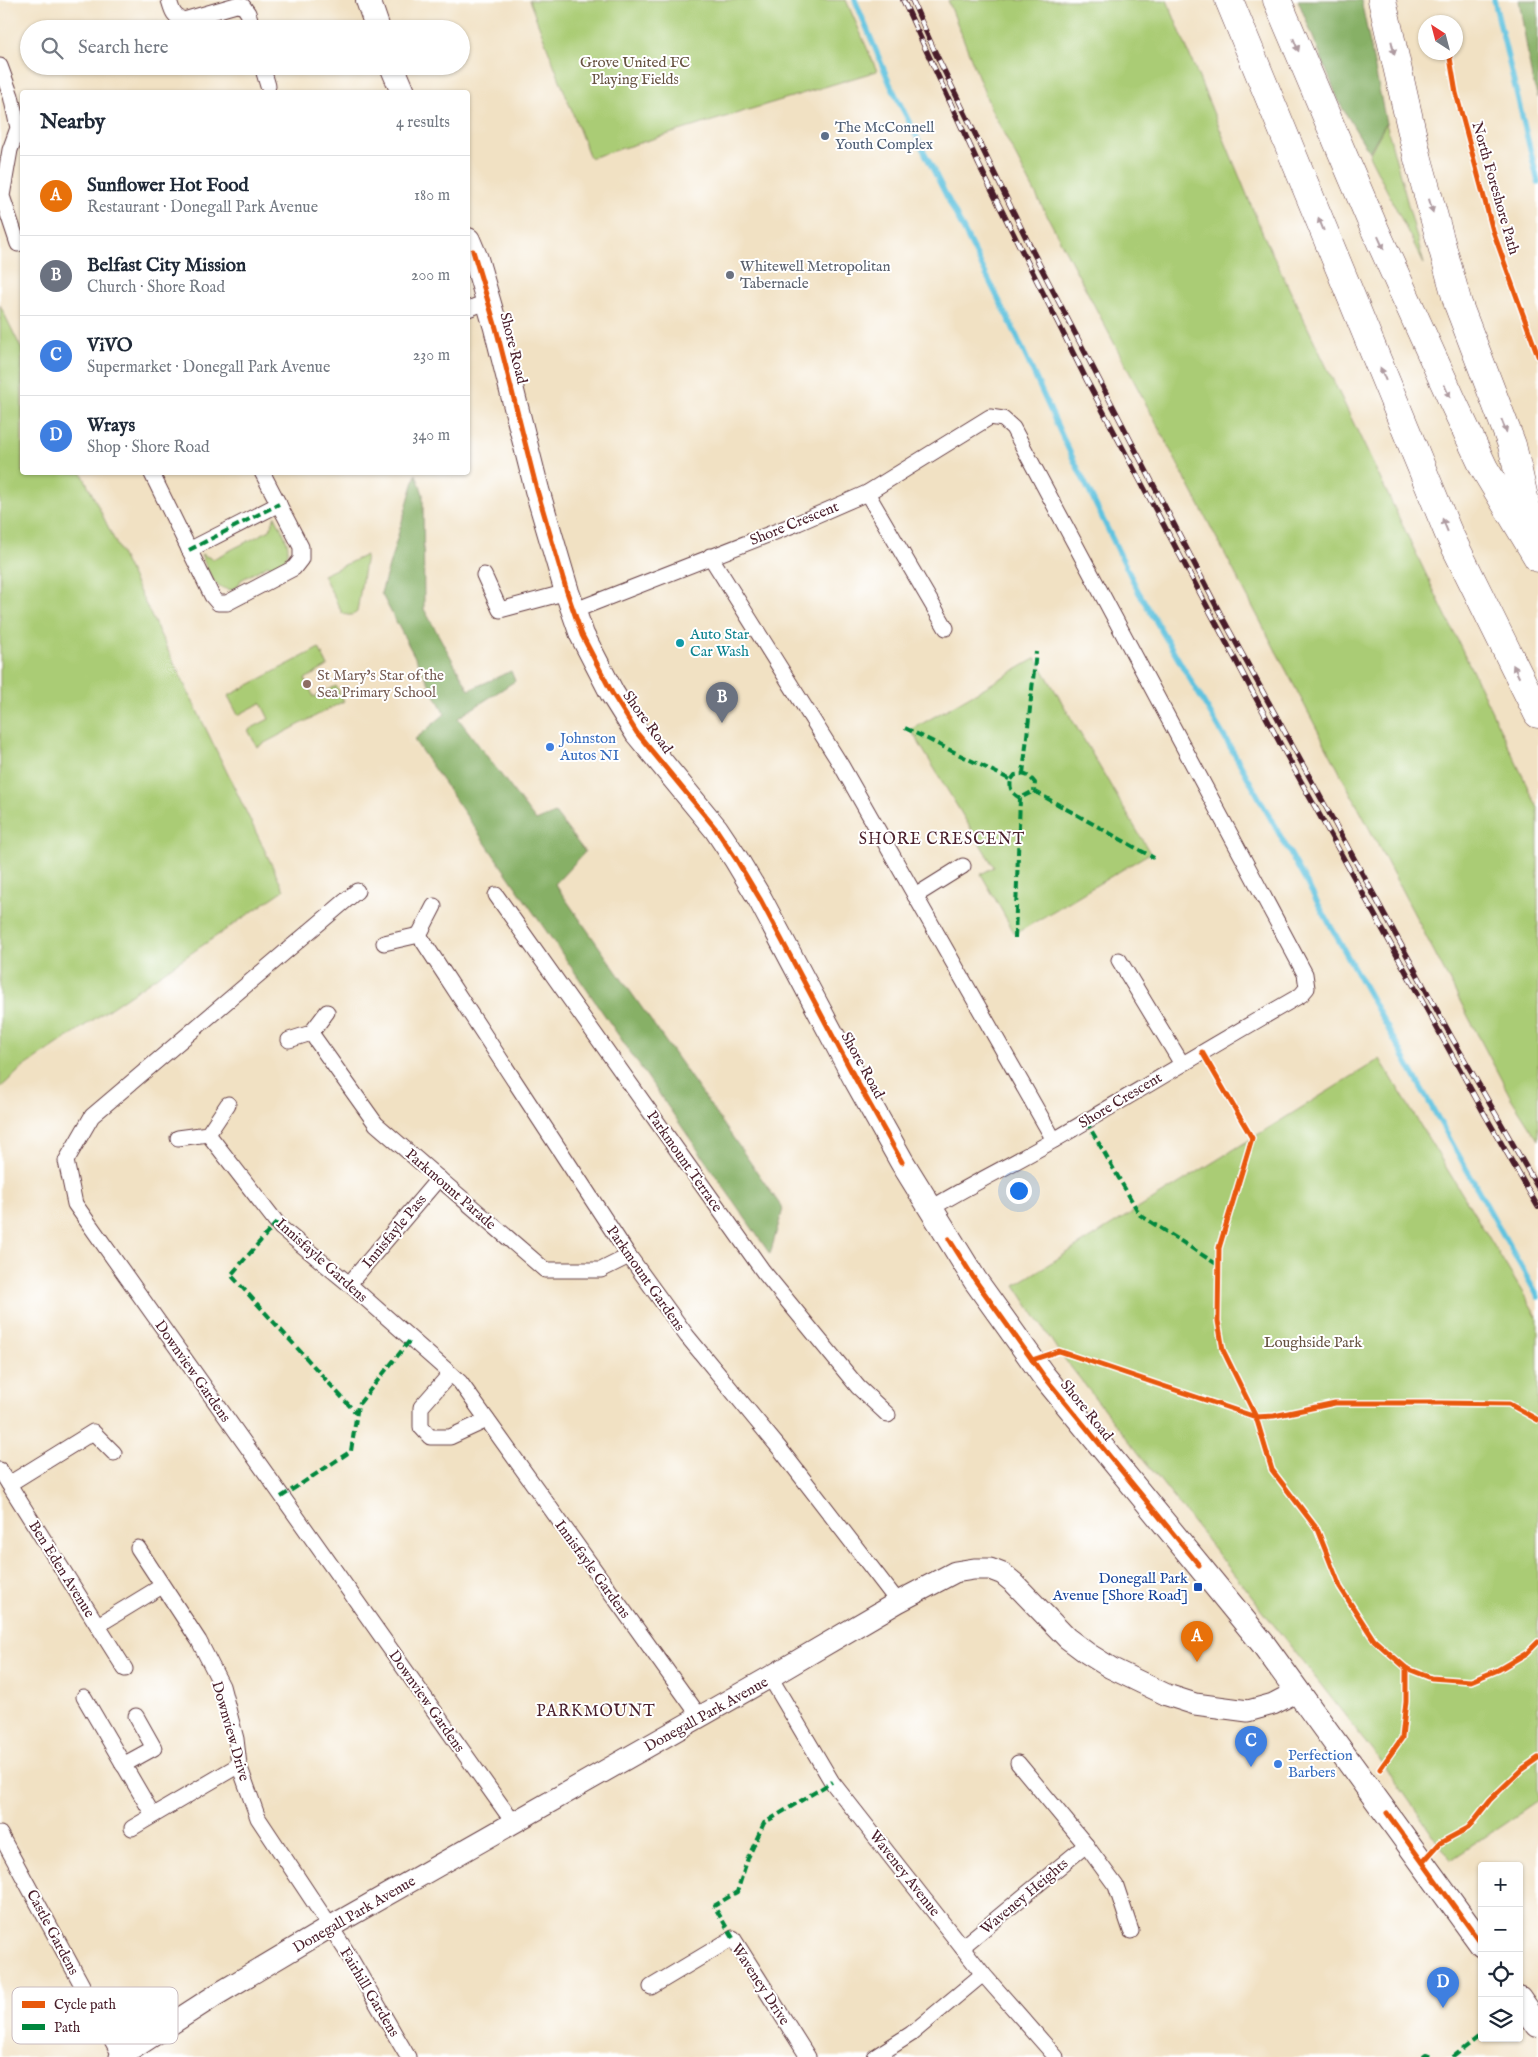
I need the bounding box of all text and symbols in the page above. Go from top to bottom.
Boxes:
north arrow [1418,15,1463,60]
search box [20,20,470,75]
icon: search [38,34,66,62]
text: Search here [78,36,169,60]
one-way arrow [1292,38,1300,52]
one-way arrow [1389,40,1397,55]
park label: Grove United FC Playing Fields [580,53,690,89]
text: Nearby [40,109,105,136]
text: 4 results [396,113,450,133]
place label: The McConnell Youth Complex [835,118,935,154]
street label: North Foreshore Path [1467,119,1524,257]
marker: The McConnell Youth Complex [819,130,831,142]
text: Sunflower Hot Food [87,174,249,198]
text: A [51,186,61,206]
text: 180 m [414,186,450,206]
text: Restaurant · Donegall Park Avenue [87,198,318,218]
one-way arrow [1427,198,1435,213]
one-way arrow [1317,217,1325,231]
one-way arrow [1377,236,1385,250]
text: Belfast City Mission [87,254,246,278]
place label: Whitewell Metropolitan Tabernacle [740,257,891,293]
text: B [51,266,61,286]
text: 200 m [411,266,450,286]
marker: Whitewell Metropolitan Tabernacle [724,269,736,281]
text: Church · Shore Road [87,278,225,298]
street label: Shore Road [495,310,532,387]
text: ViVO [87,334,132,358]
text: C [50,346,62,366]
text: 230 m [413,346,450,366]
text: Supermarket · Donegall Park Avenue [87,358,330,378]
one-way arrow [1379,367,1387,381]
one-way arrow [1444,384,1452,398]
text: Wrays [87,414,135,438]
one-way arrow [1500,419,1508,434]
text: D [50,426,62,446]
text: 340 m [412,426,450,446]
text: Shop · Shore Road [87,438,210,458]
street label: Shore Crescent [747,497,841,550]
one-way arrow [1441,517,1449,532]
place label: Auto Star Car Wash [689,625,750,661]
marker: Auto Star Car Wash [674,637,686,649]
one-way arrow [1512,663,1521,678]
place label: St Mary's Star of the Sea Primary School [317,666,444,702]
marker: St Mary's Star of the Sea Primary School [301,678,313,690]
pin: B [706,682,738,723]
street label: Shore Road [618,687,677,758]
place label: Johnston Autos NI [558,729,620,765]
marker: Johnston Autos NI [544,741,556,753]
district label: SHORE CRESCENT [859,830,1025,850]
street label: Shore Road [837,1029,889,1103]
street label: Shore Crescent [1075,1068,1165,1133]
street label: Parkmount Terrace [643,1107,727,1216]
street label: Parkmount Parade [401,1145,500,1234]
your location [1006,1178,1032,1204]
street label: Innisfayle Pass [358,1191,431,1272]
street label: Innisfayle Gardens [272,1214,371,1307]
street label: Parkmount Gardens [602,1222,689,1335]
street label: Downview Gardens [150,1317,235,1426]
park label: Loughside Park [1264,1333,1363,1352]
street label: Shore Road [1056,1376,1118,1446]
street label: Innisfayle Gardens [551,1516,635,1622]
street label: Ben Eden Avenue [24,1517,99,1621]
place label: Donegall Park Avenue [Shore Road] [1052,1569,1189,1605]
marker: Donegall Park Avenue [Shore Road] [1192,1581,1204,1593]
pin: A [1181,1621,1213,1662]
street label: Downview Gardens [384,1647,469,1756]
street label: Donegall Park Avenue [641,1672,772,1756]
street label: Downview Drive [207,1679,254,1783]
district label: PARKMOUNT [536,1702,656,1722]
pin: C [1235,1726,1267,1767]
place label: Perfection Barbers [1288,1746,1353,1782]
marker: Perfection Barbers [1272,1758,1284,1770]
street label: Waveney Avenue [865,1826,944,1920]
street label: Waveney Heights [977,1854,1072,1939]
map controls [1478,1862,1523,2042]
button: + [1478,1862,1523,1907]
street label: Donegall Park Avenue [289,1871,419,1957]
street label: Castle Gardens [22,1886,83,1978]
button: − [1478,1907,1523,1952]
street label: Waveney Drive [727,1940,794,2029]
street label: Fairhill Gardens [335,1944,404,2040]
button: locate [1478,1952,1523,1997]
pin: D [1427,1967,1459,2008]
legend [12,1987,178,2044]
text: Cycle path [54,1996,116,2014]
button: layers [1478,1997,1523,2042]
text: Path [54,2019,81,2037]

